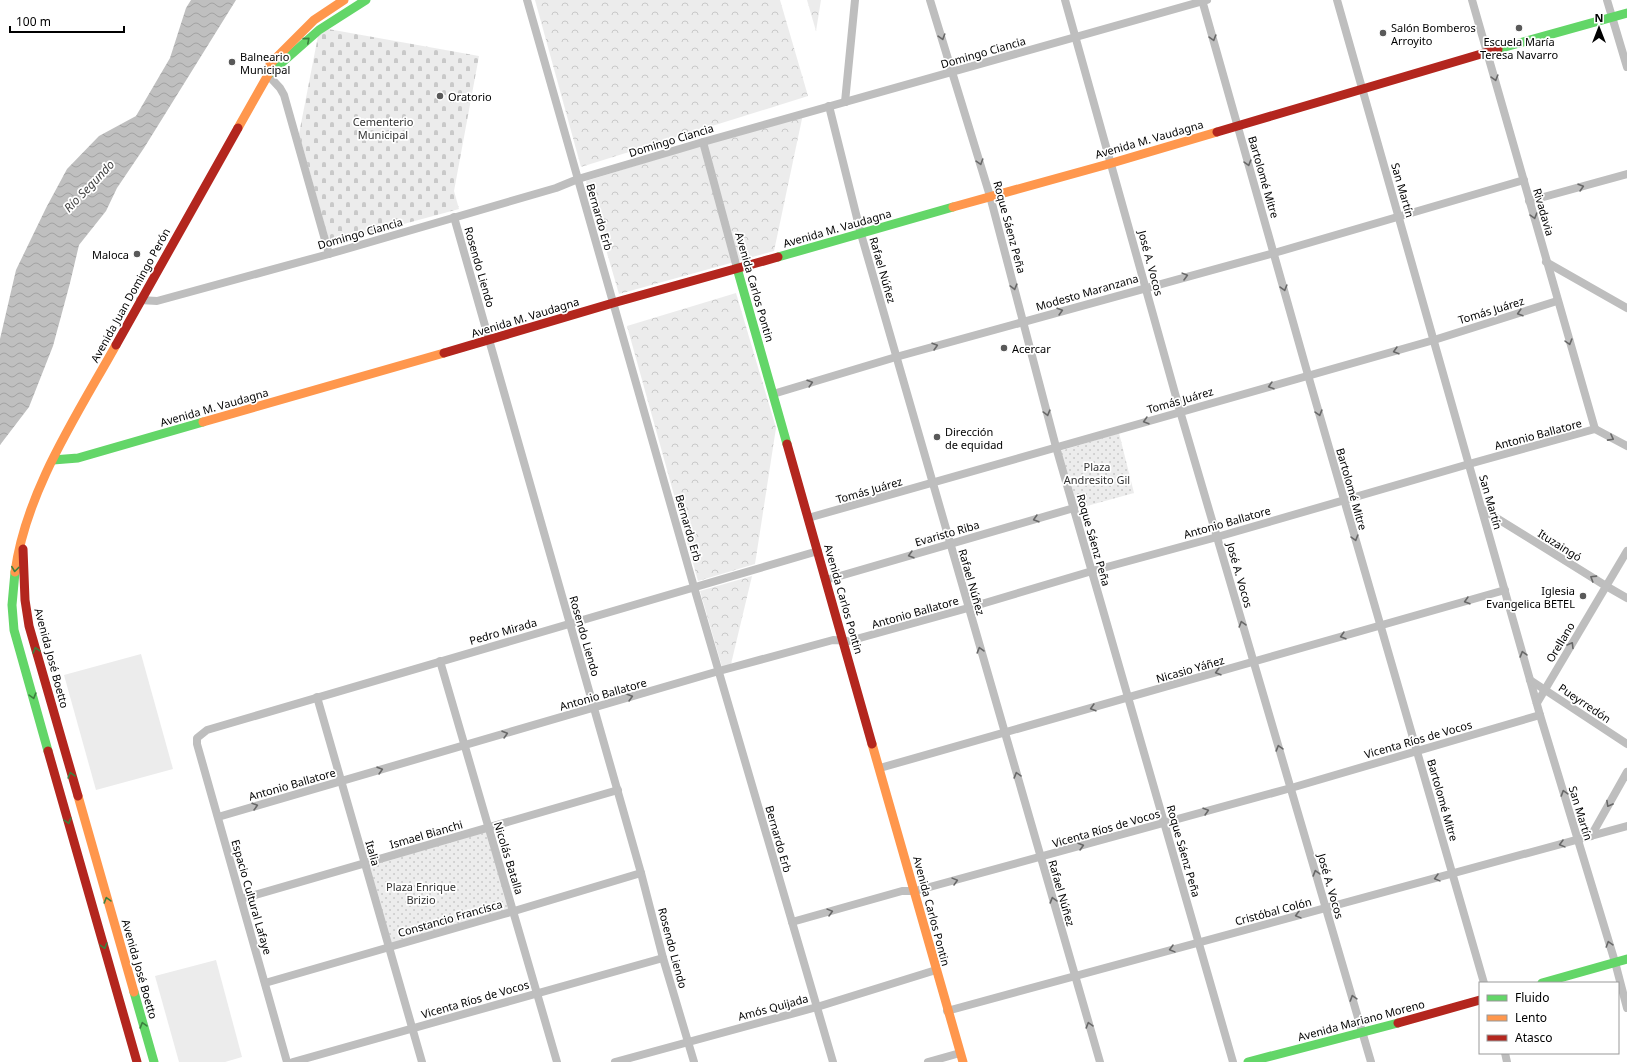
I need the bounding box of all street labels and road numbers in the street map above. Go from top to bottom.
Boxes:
street label: Domingo Ciancia [939,33,1027,71]
street label: Avenida M. Vaudagna [1093,116,1205,162]
street label: Domingo Ciancia [627,120,715,160]
street label: Bartolomé Mitre [1245,134,1283,220]
street label: San Martín [1388,161,1418,219]
street label: Roque Sáenz Peña [990,179,1030,275]
street label: Bernardo Erb [583,182,617,252]
street label: Rivadavia [1530,186,1558,238]
street label: Avenida M. Vaudagna [781,205,893,251]
street label: Domingo Ciancia [316,214,404,252]
street label: Avenida Juan Domingo Perón [87,225,173,365]
street label: Rosendo Liendo [461,225,499,309]
street label: José A. Vocos [1135,228,1167,297]
street label: Avenida Carlos Pontin [732,230,778,344]
street label: Rafael Núñez [866,235,900,305]
street label: Modesto Maranzana [1034,270,1140,314]
street label: Avenida M. Vaudagna [469,293,581,341]
street label: Tomás Juárez [1456,293,1526,327]
street label: Tomás Juárez [1145,383,1215,417]
street label: Avenida M. Vaudagna [158,384,270,430]
street label: Antonio Ballatore [1493,415,1583,453]
street label: Bartolomé Mitre [1333,446,1371,532]
street label: Tomás Juárez [834,473,904,507]
street label: San Martín [1476,473,1506,531]
street label: Roque Sáenz Peña [1074,492,1114,588]
street label: Bernardo Erb [672,493,706,563]
street label: Antonio Ballatore [1182,502,1272,542]
street label: Evaristo Riba [913,517,981,549]
street label: Ituzaingó [1535,526,1585,564]
street label: José A. Vocos [1223,540,1256,609]
street label: Avenida Carlos Pontin [821,542,867,656]
street label: Rafael Núñez [955,547,989,617]
street label: Antonio Ballatore [870,592,960,632]
street label: Rosendo Liendo [566,594,604,678]
street label: Avenida José Boetto [31,606,73,710]
street label: Pedro Mirada [467,614,539,648]
street label: Orellano [1542,619,1578,665]
street label: Nicasio Yáñez [1154,652,1226,686]
street label: Antonio Ballatore [558,674,648,714]
street label: Pueyrredón [1556,680,1614,726]
street label: Vicenta Ríos de Vocos [1362,716,1474,762]
street label: Bartolomé Mitre [1424,757,1462,843]
street label: Antonio Ballatore [247,764,337,804]
street label: San Martín [1566,784,1596,842]
street label: Roque Sáenz Peña [1164,803,1204,899]
street label: Bernardo Erb [762,804,796,874]
street label: Vicenta Ríos de Vocos [1050,805,1162,851]
street label: Ismael Bianchi [388,816,464,852]
street label: Nicolás Batalla [491,820,527,896]
street label: Espacio Cultural Lafaye [228,838,276,956]
street label: Italia [362,839,384,867]
street label: José A. Vocos [1314,851,1347,920]
street label: Avenida Carlos Pontin [910,854,954,968]
street label: Rafael Núñez [1045,858,1079,928]
street label: Cristóbal Colón [1233,894,1313,928]
street label: Constancio Francisca [396,896,504,940]
street label: Rosendo Liendo [655,906,691,990]
street label: Avenida José Boetto [119,917,161,1021]
street label: Vicenta Ríos de Vocos [419,976,531,1022]
street label: Amós Quijada [736,990,810,1024]
street label: Avenida Mariano Moreno [1296,996,1426,1044]

